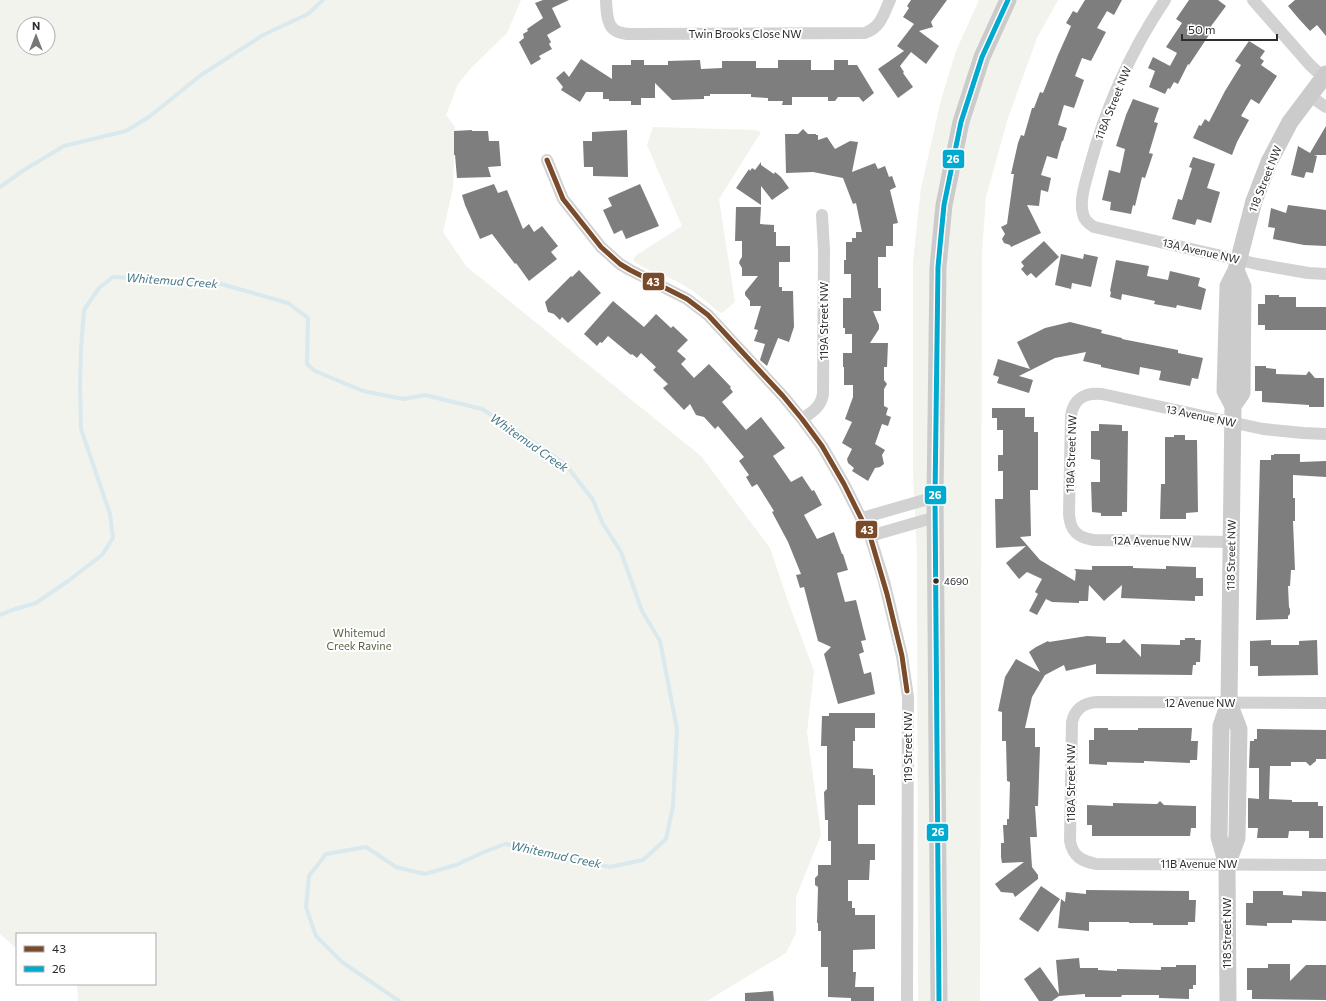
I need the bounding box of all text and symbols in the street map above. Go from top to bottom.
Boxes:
north arrow [16,16,56,56]
scale bar [1182,16,1277,42]
text: N [32,19,40,32]
text: 50 m [1188,22,1216,36]
street label: Twin Brooks Close NW [688,27,802,40]
street label: 118A Street NW [1092,64,1133,142]
street label: 118 Street NW [1245,144,1284,214]
line badge: 26 [942,149,965,169]
text: 26 [947,152,960,165]
street label: 13A Avenue NW [1161,235,1241,266]
water label: Whitemud Creek [126,270,219,290]
line badge: 43 [642,272,665,291]
text: 43 [646,275,660,288]
street label: 119A Street NW [817,282,830,360]
street label: 13 Avenue NW [1165,402,1237,429]
water label: Whitemud Creek [488,410,572,475]
street label: 118A Street NW [1063,415,1078,493]
line badge: 26 [924,485,947,505]
text: 26 [929,488,942,501]
street label: 118 Street NW [1223,519,1238,591]
line badge: 43 [855,520,878,539]
text: 43 [860,523,874,536]
street label: 12A Avenue NW [1113,533,1192,548]
place label: 4690 [944,575,969,587]
marker: 4690 [931,576,941,586]
park label: Whitemud Creek Ravine [327,626,392,652]
street label: 12 Avenue NW [1164,696,1236,709]
street label: 119 Street NW [901,712,914,782]
street label: 118A Street NW [1064,744,1077,822]
line badge: 26 [926,823,949,842]
text: 26 [932,825,945,838]
water label: Whitemud Creek [510,838,603,871]
street label: 11B Avenue NW [1161,857,1237,870]
street label: 118 Street NW [1220,898,1233,968]
legend [16,933,156,985]
text: 43 [52,941,66,955]
text: 26 [52,961,66,975]

